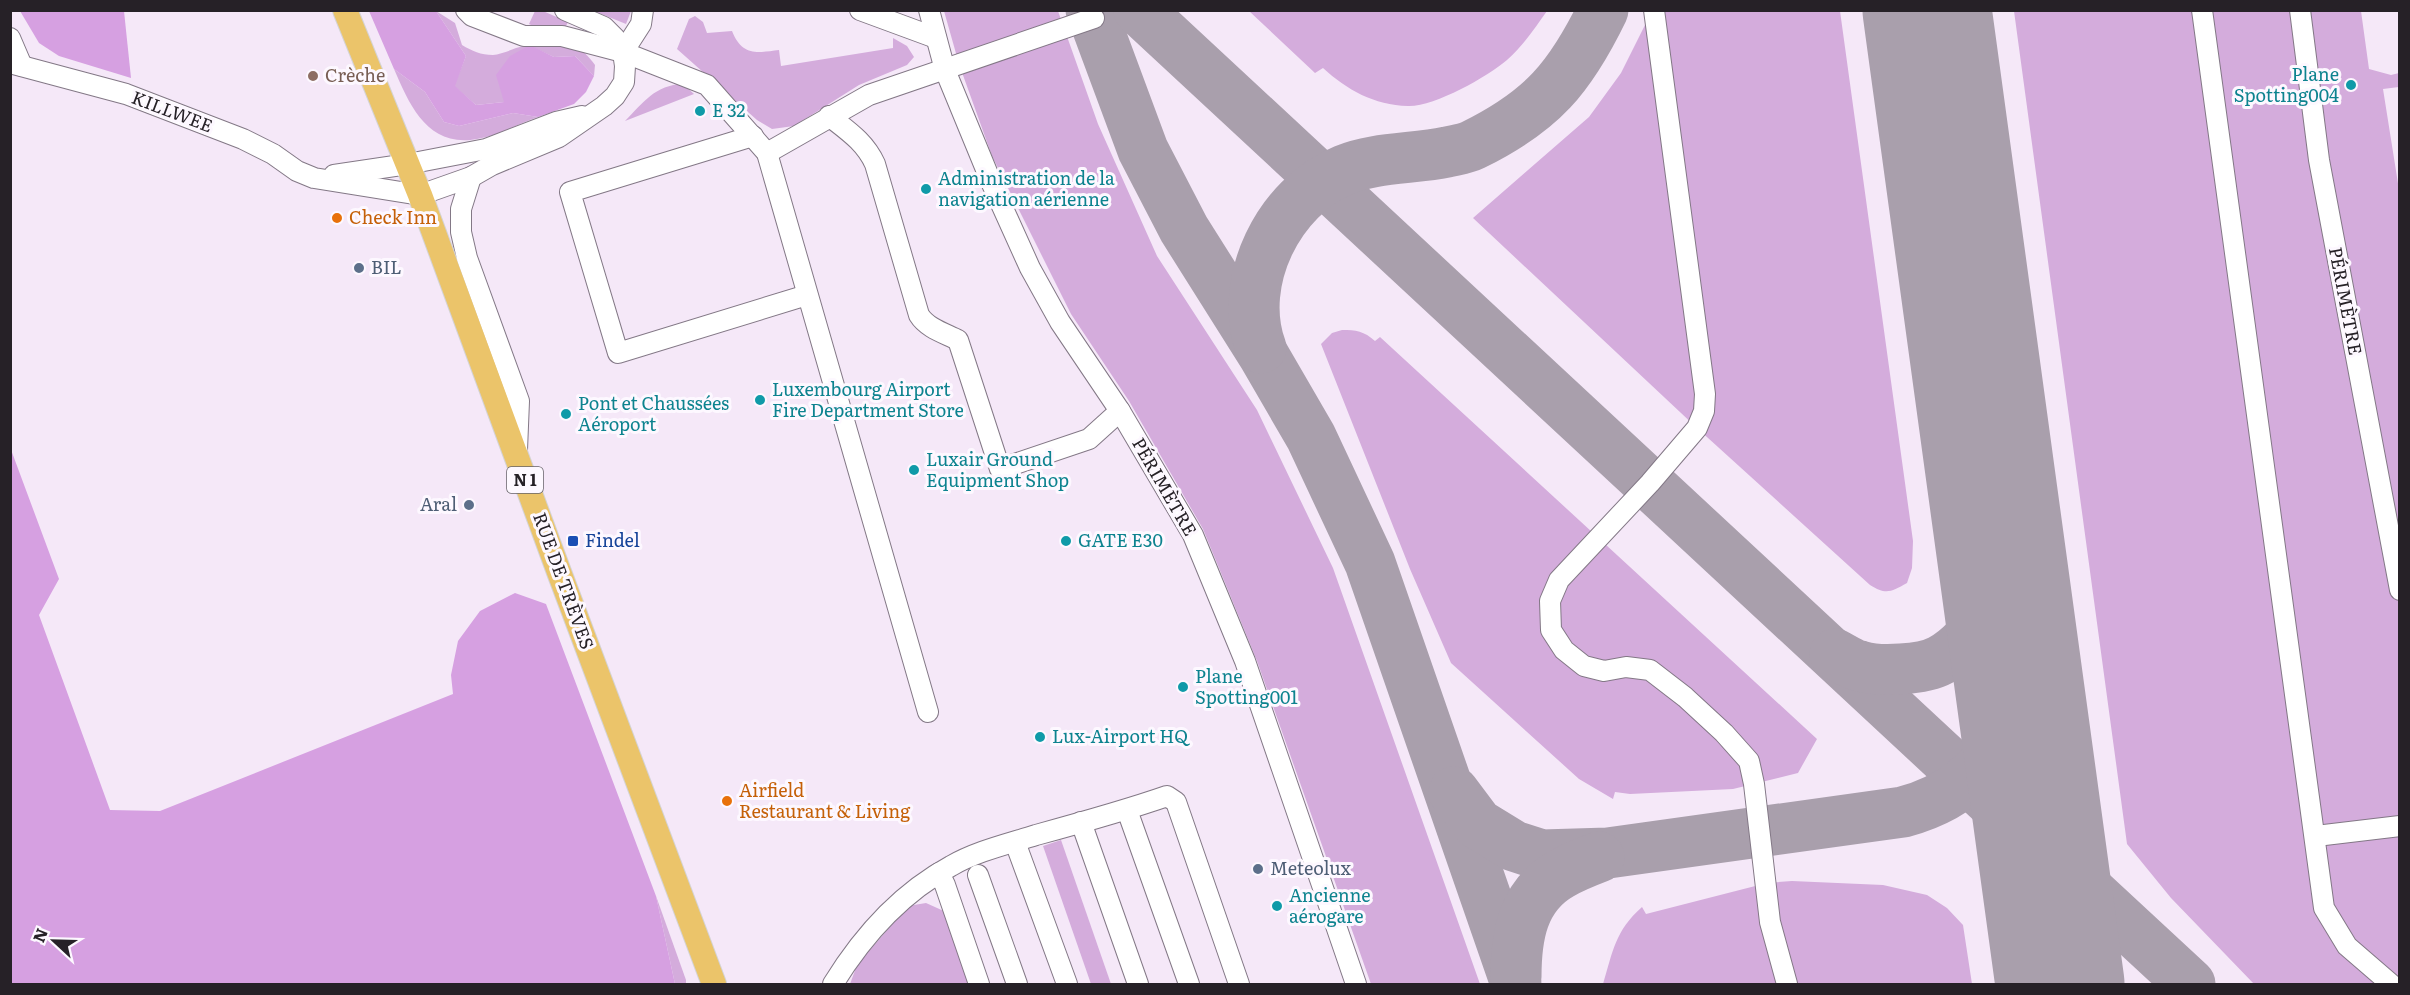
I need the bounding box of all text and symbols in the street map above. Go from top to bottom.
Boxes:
place label: Plane Spotting004 [2234,60,2339,108]
place label: Crèche [325,61,385,88]
marker: Crèche [306,69,320,83]
marker: Plane Spotting004 [2344,78,2358,92]
street label: KILLWEE [128,83,217,138]
place label: E 32 [712,96,745,123]
marker: E 32 [693,104,707,118]
place label: Administration de la navigation aérienne [938,164,1115,212]
marker: Administration de la navigation aérienne [919,182,933,196]
place label: Check Inn [349,203,437,230]
marker: Check Inn [330,211,344,225]
street label: PÉRIMÈTRE [2323,244,2370,357]
place label: BIL [371,253,402,280]
marker: BIL [352,261,366,275]
place label: Luxembourg Airport Fire Department Store [772,375,964,423]
place label: Pont et Chaussées Aéroport [578,389,729,437]
marker: Luxembourg Airport Fire Department Store [753,393,767,407]
marker: Pont et Chaussées Aéroport [559,407,573,421]
street label: PÉRIMÈTRE [1126,432,1204,540]
place label: Luxair Ground Equipment Shop [926,445,1069,493]
marker: Luxair Ground Equipment Shop [907,463,921,477]
road number: N 1 [507,467,543,493]
place label: Aral [420,490,457,517]
marker: Aral [462,498,476,512]
street label: RUE DE TRÈVES [527,508,602,653]
place label: Findel [585,526,640,553]
place label: GATE E30 [1078,526,1163,553]
marker: Findel [566,534,580,548]
marker: GATE E30 [1059,534,1073,548]
place label: Plane Spotting001 [1195,662,1298,710]
marker: Plane Spotting001 [1176,680,1190,694]
place label: Lux-Airport HQ [1052,722,1190,749]
marker: Lux-Airport HQ [1033,730,1047,744]
place label: Airfield Restaurant & Living [739,776,911,824]
marker: Airfield Restaurant & Living [720,794,734,808]
place label: Meteolux [1270,854,1352,881]
marker: Meteolux [1251,862,1265,876]
place label: Ancienne aérogare [1289,881,1371,929]
marker: Ancienne aérogare [1270,899,1284,913]
north arrow [24,911,84,971]
text: N [26,924,53,946]

